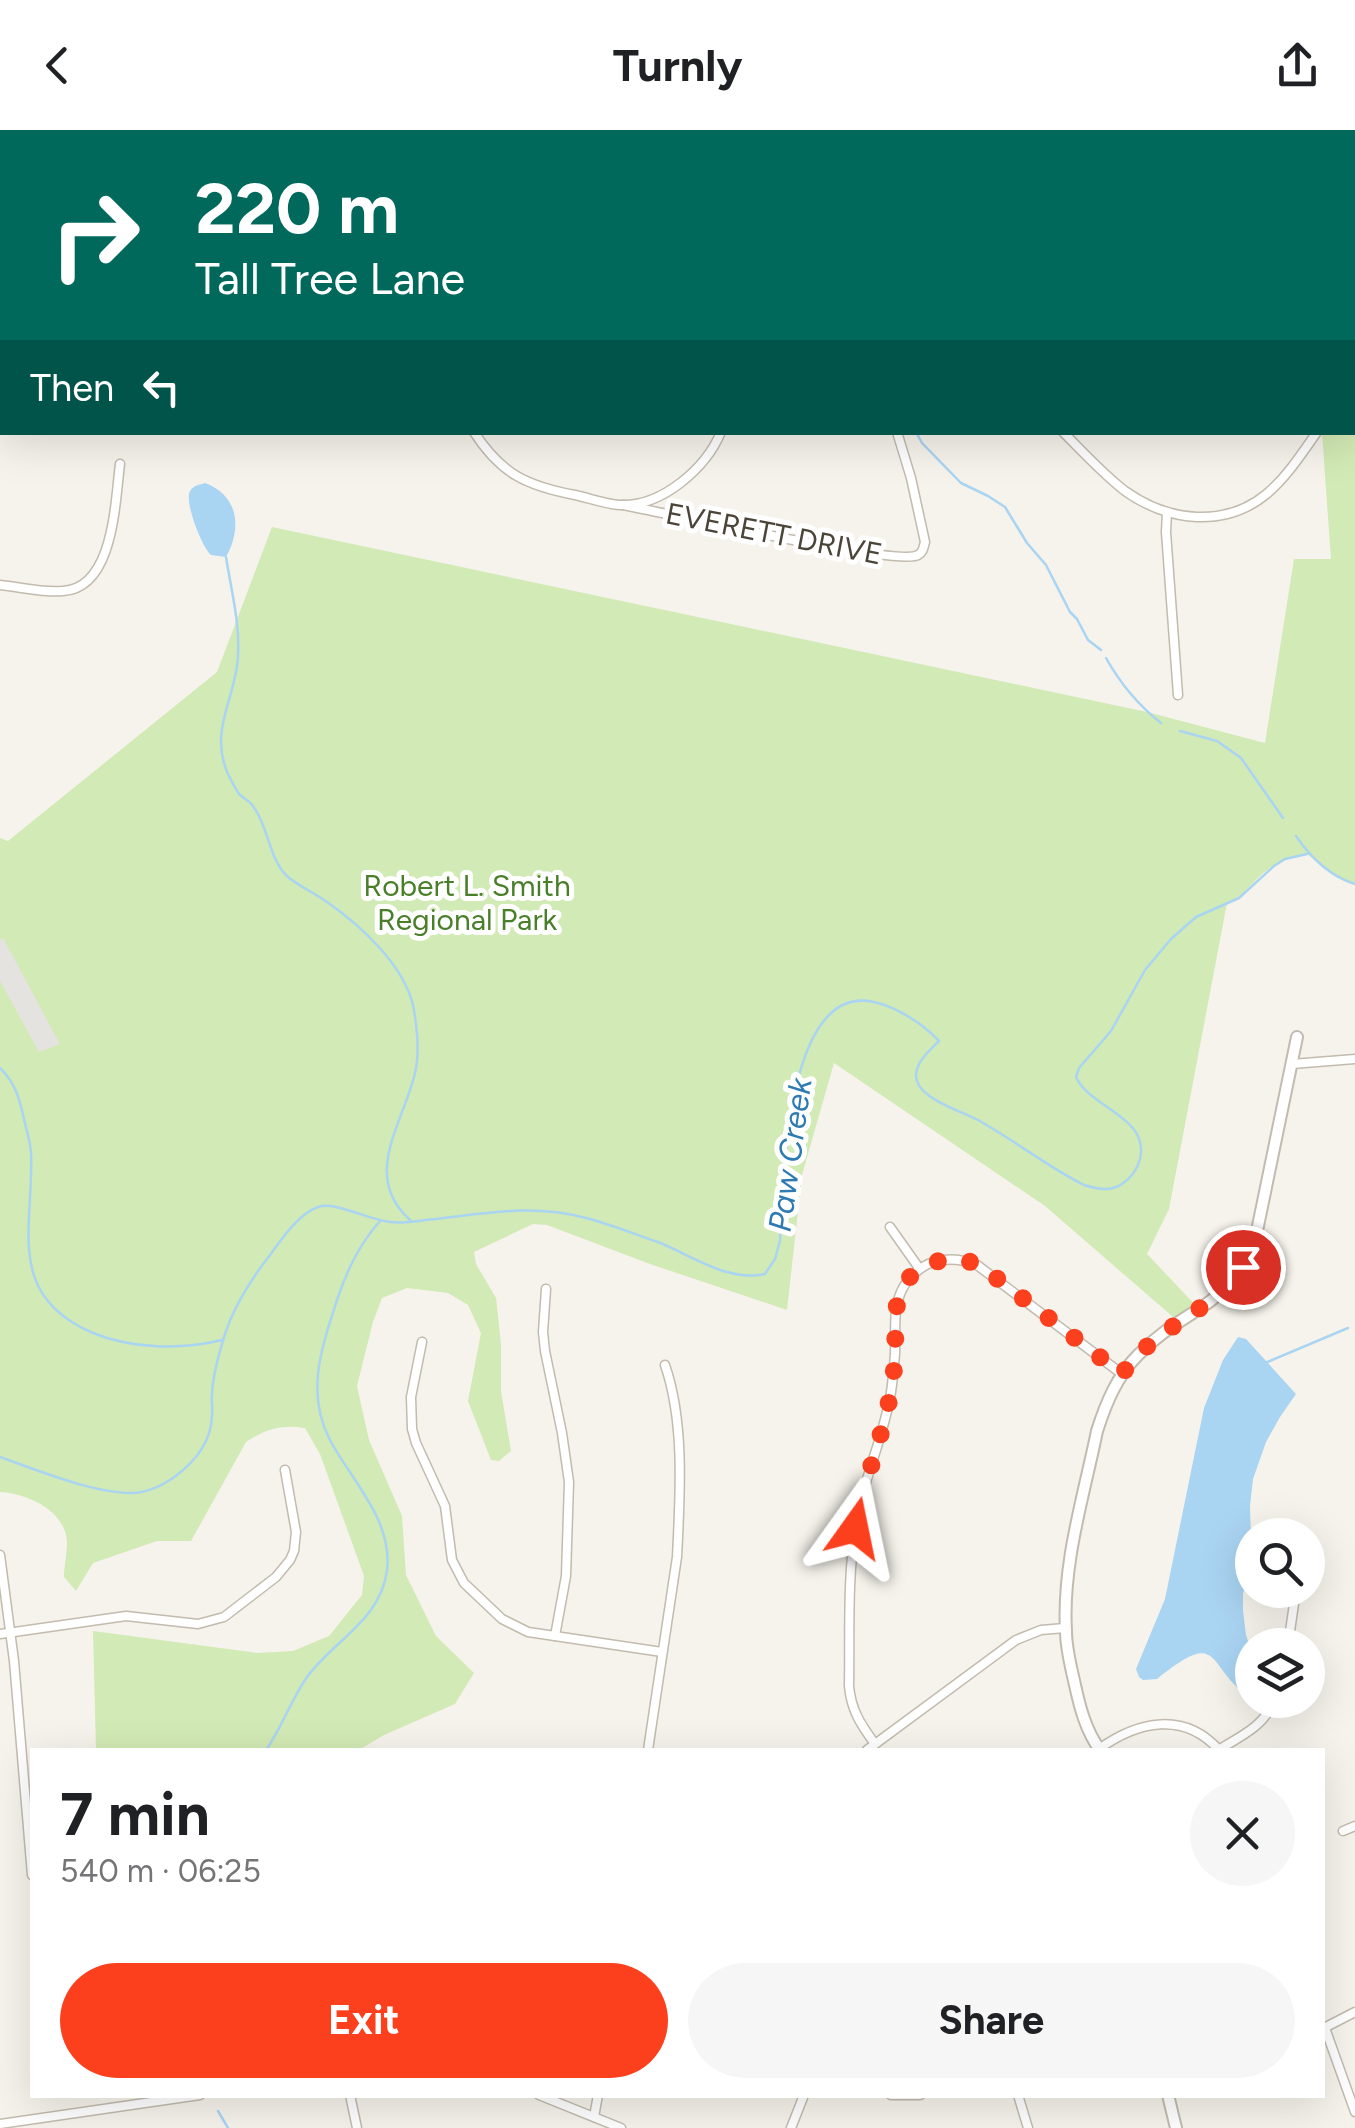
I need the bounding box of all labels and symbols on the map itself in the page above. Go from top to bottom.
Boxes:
street label: EVERETT DRIVE [663,494,885,573]
park label: Robert L. Smith Regional Park [363,867,571,938]
water label: Paw Creek [760,1074,820,1234]
pin [1201,1225,1286,1310]
position arrow [803,1476,907,1580]

